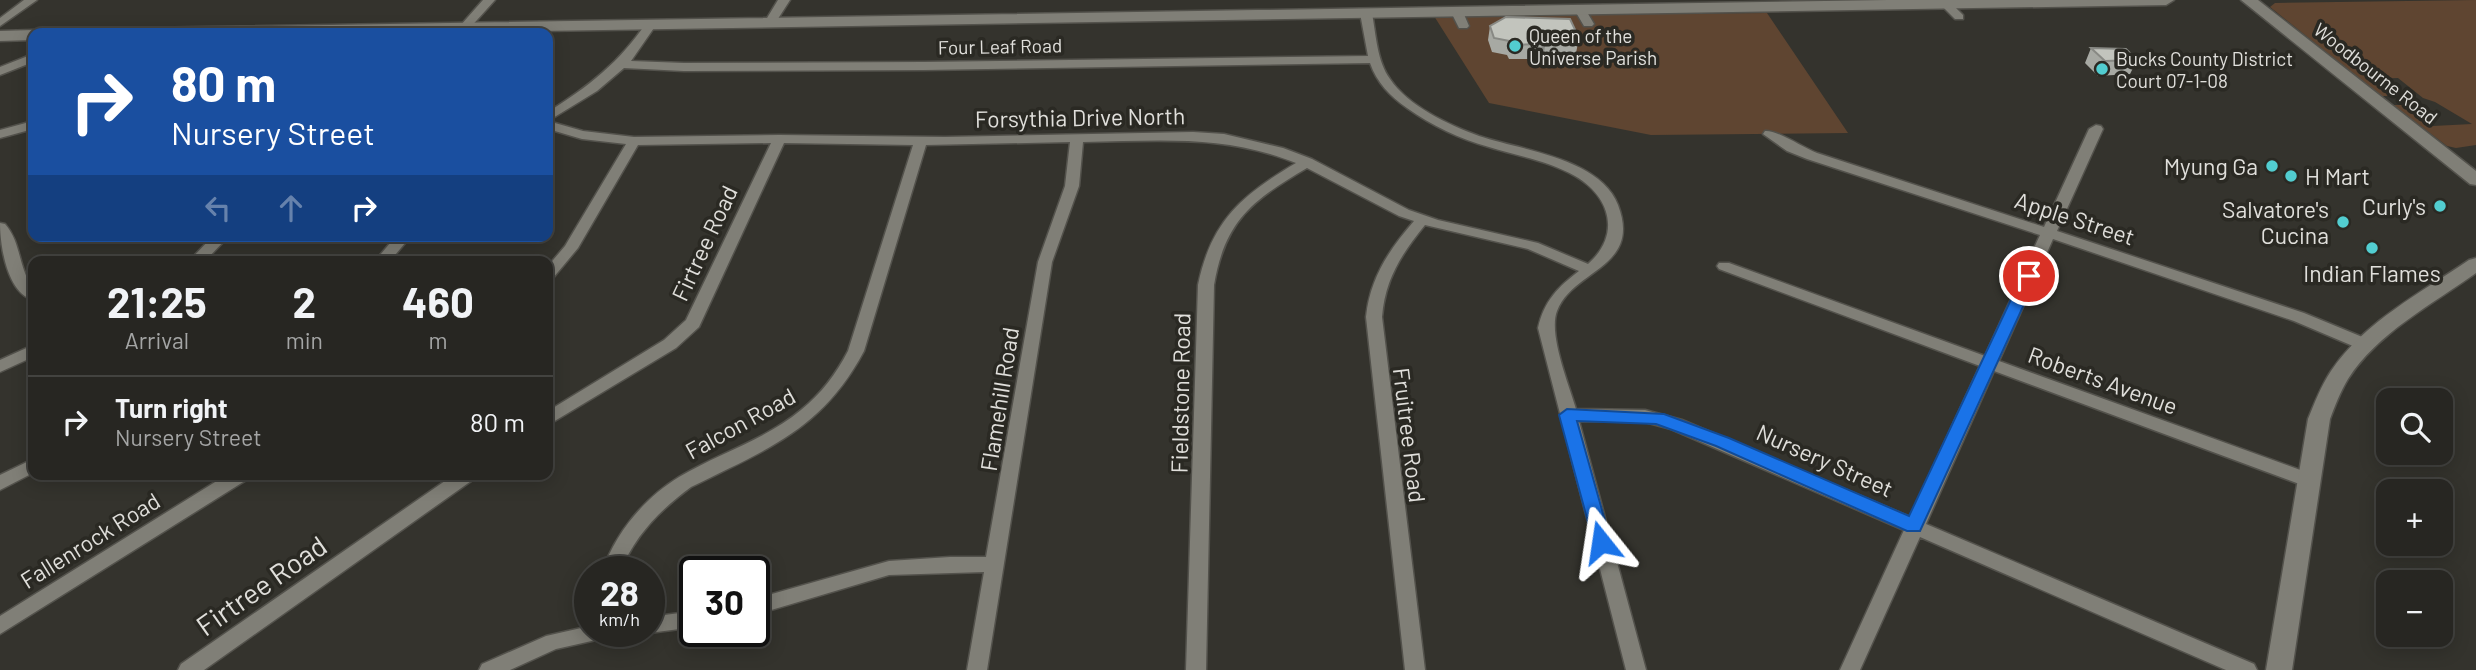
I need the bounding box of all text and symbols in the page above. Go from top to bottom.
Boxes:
street label: Woodbourne Road [2310,18,2442,128]
place label: Queen of the Universe Parish [1529,24,1657,69]
street label: Four Leaf Road [938,33,1062,59]
marker: Queen of the Universe Parish [1507,38,1523,54]
place label: Bucks County District Court 07-1-08 [2116,47,2293,92]
text: 80 m [171,53,276,112]
icon: right [56,56,147,147]
marker: Bucks County District Court 07-1-08 [2094,61,2110,77]
street label: Forsythia Drive North [975,101,1185,133]
text: Nursery Street [171,113,375,151]
place label: Myung Ga [2164,152,2258,180]
marker: Myung Ga [2264,158,2280,174]
place label: H Mart [2305,162,2370,190]
marker: H Mart [2283,168,2299,184]
street label: Firtree Road [665,181,743,305]
street label: Apple Street [2012,185,2138,251]
icon: left [199,189,237,227]
icon: ahead [272,189,310,227]
icon: right [345,189,383,227]
place label: Curly's [2362,192,2426,220]
place label: Salvatore's Cucina [2222,195,2329,249]
marker: Curly's [2432,198,2448,214]
marker: Salvatore's Cucina [2335,214,2351,230]
marker: Indian Flames [2364,240,2380,256]
pin [1999,246,2059,306]
icon: arrive [2010,257,2048,295]
place label: Indian Flames [2303,259,2441,287]
text: 21:25 [107,276,207,326]
text: 2 [293,276,316,326]
text: 460 [402,276,474,326]
street label: Fieldstone Road [1165,312,1195,474]
street label: Flamehill Road [974,325,1024,473]
text: Arrival [125,326,189,354]
text: min [286,326,323,354]
text: m [428,326,448,354]
street label: Roberts Avenue [2024,340,2182,420]
street label: Fruitree Road [1388,366,1432,504]
street label: Falcon Road [680,381,800,465]
map controls [2376,388,2453,647]
button: search [2376,388,2453,465]
text: Turn right [115,392,228,423]
icon: right [56,403,94,441]
text: 80 m [470,406,525,437]
street label: Nursery Street [1752,417,1898,503]
text: Nursery Street [115,423,262,451]
button: + [2376,479,2453,556]
street label: Fallenrock Road [15,486,165,594]
position arrow [1564,505,1638,579]
street label: Firtree Road [189,528,333,642]
speed limit sign: 30 [679,556,770,647]
button: − [2376,570,2453,647]
text: 28 [600,571,639,613]
text: km/h [599,608,640,630]

